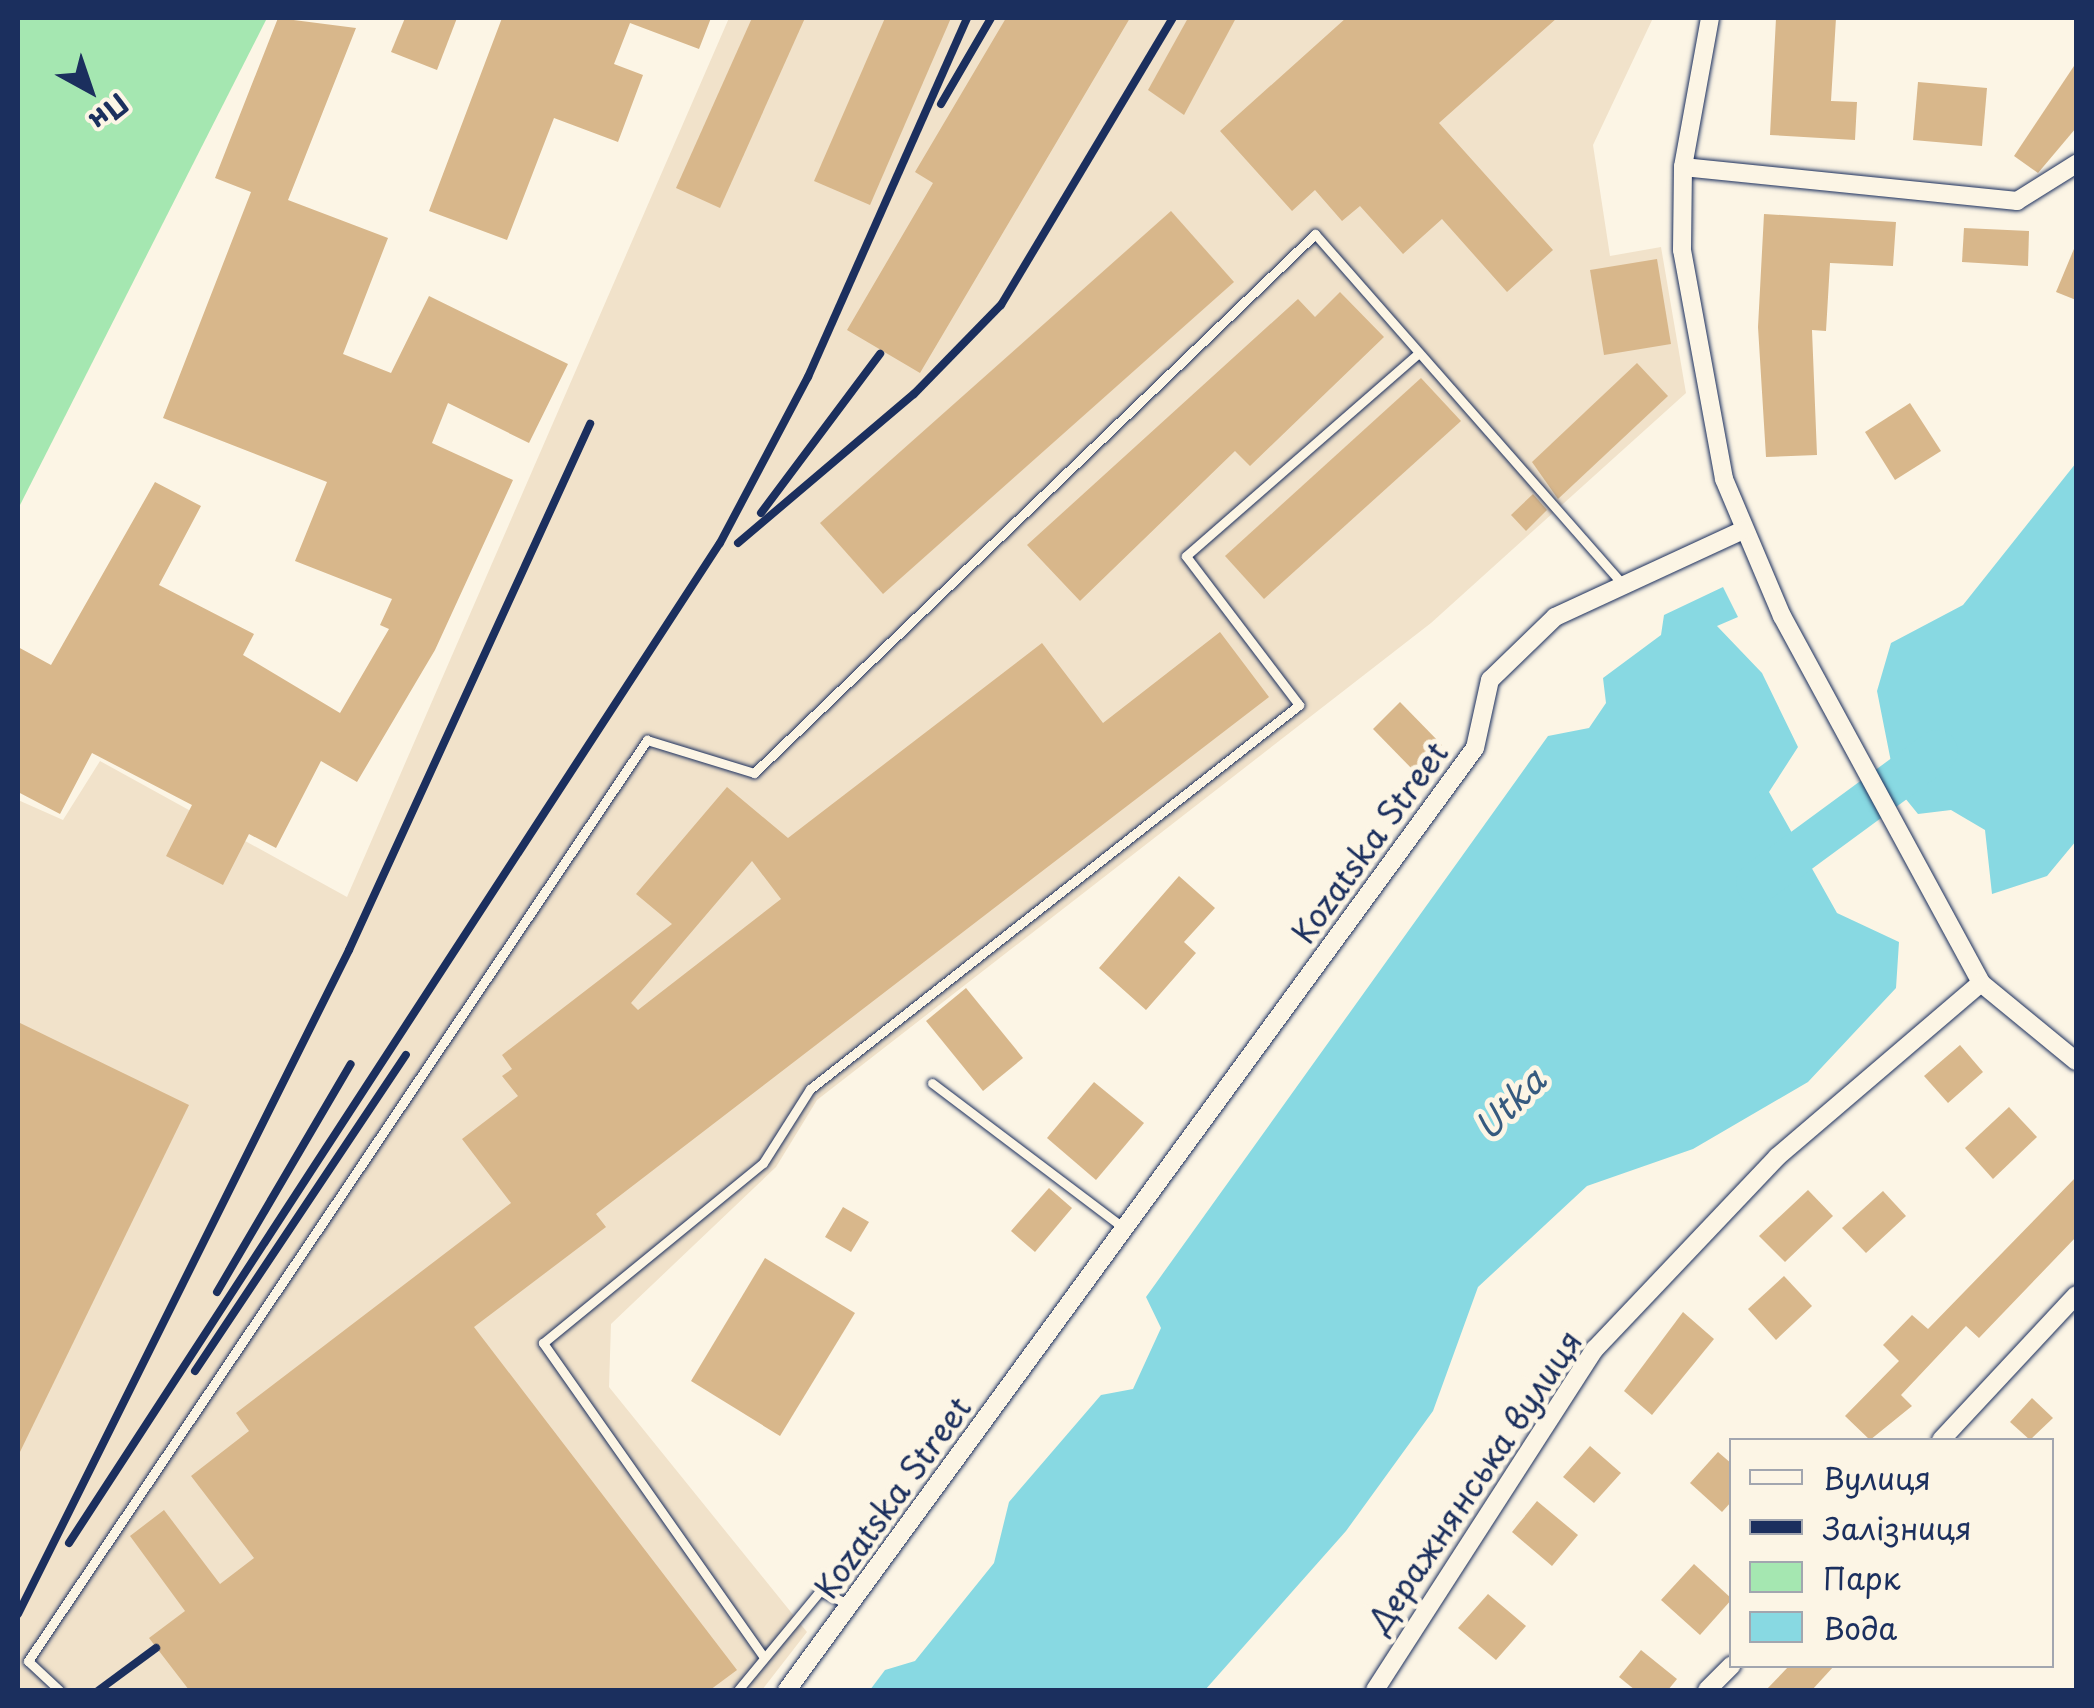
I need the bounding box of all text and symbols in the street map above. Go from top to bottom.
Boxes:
north arrow [40,40,140,140]
text: Пн [80,84,139,143]
street label: Kozatska Street [1282,733,1456,951]
water label: Utka [1465,1059,1553,1147]
street label: Деражнянська вулиця [1358,1322,1590,1640]
street label: Kozatska Street [805,1388,979,1606]
legend [1729,1438,2054,1668]
text: Вулиця [1823,1455,1931,1500]
text: Залізниця [1823,1505,1972,1550]
text: Парк [1823,1555,1900,1600]
text: Вода [1823,1605,1897,1650]

